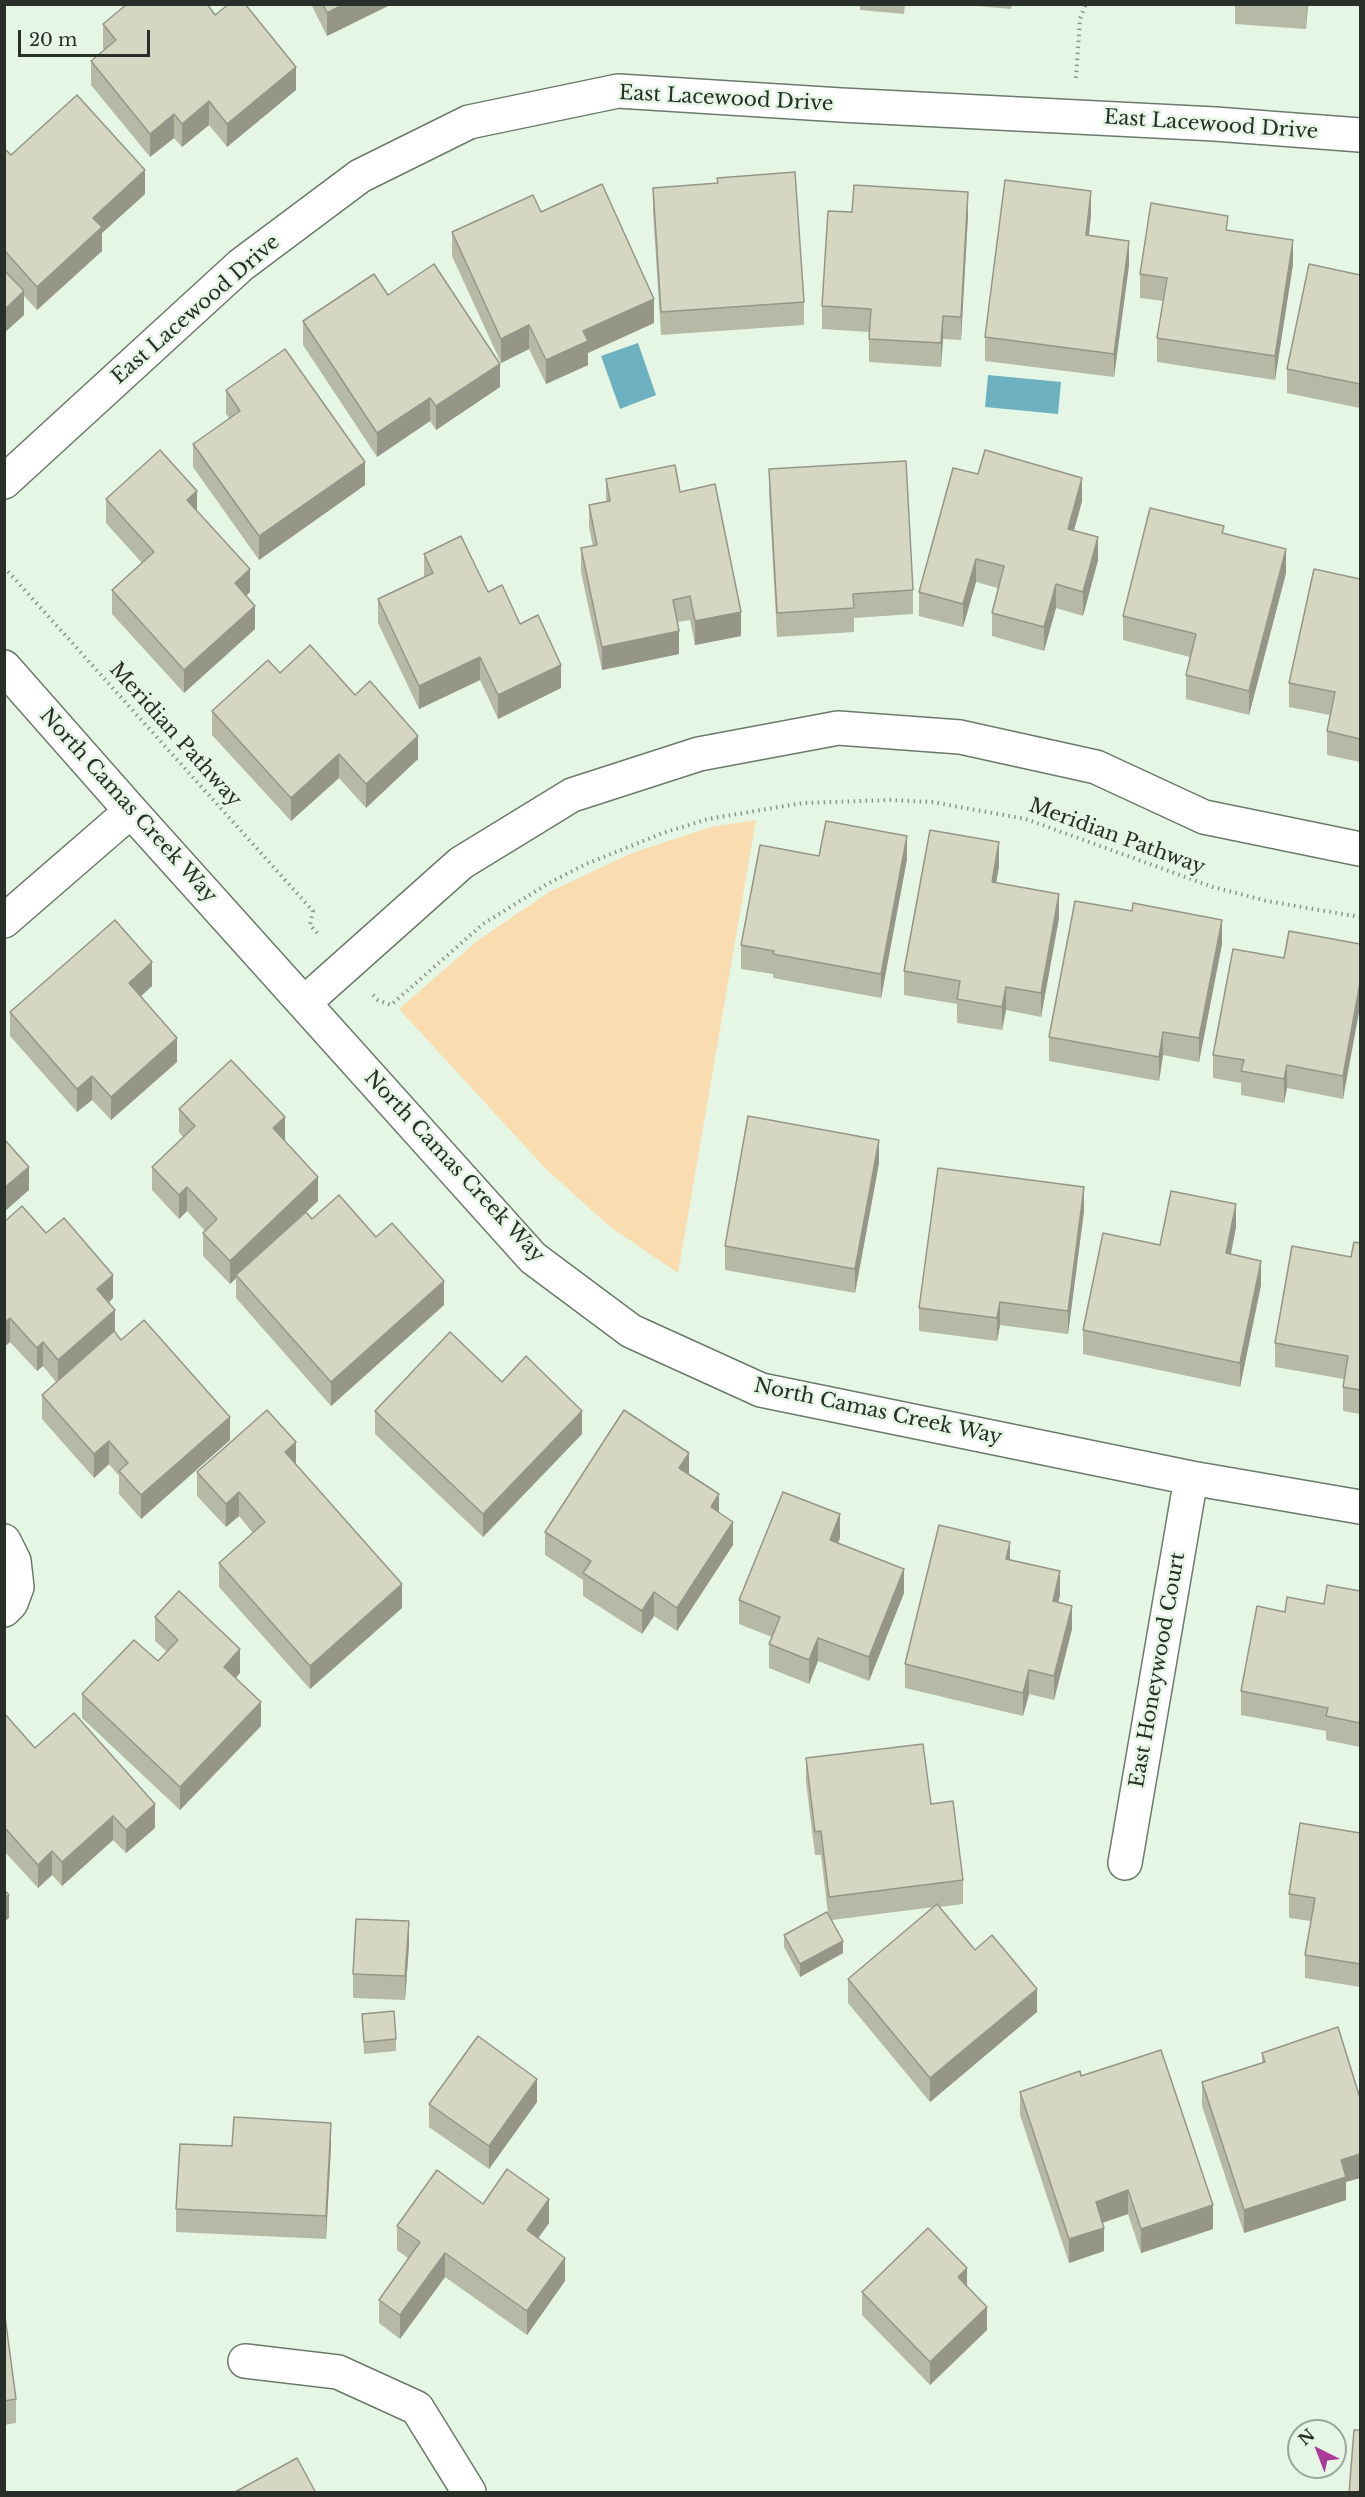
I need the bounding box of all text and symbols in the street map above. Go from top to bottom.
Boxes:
scale bar [21,18,153,56]
text: 20 m [29,29,77,51]
street label: East Lacewood Drive [618,81,834,117]
street label: East Lacewood Drive [1103,106,1319,144]
street label: East Lacewood Drive [107,230,285,390]
street label: Meridian Pathway [104,658,246,812]
street label: North Camas Creek Way [34,704,222,908]
street label: Meridian Pathway [1026,794,1208,880]
street label: North Camas Creek Way [359,1066,549,1268]
street label: North Camas Creek Way [752,1374,1004,1450]
street label: East Honeywood Court [1125,1550,1191,1790]
north arrow [1287,2419,1347,2479]
text: N [1294,2425,1319,2450]

